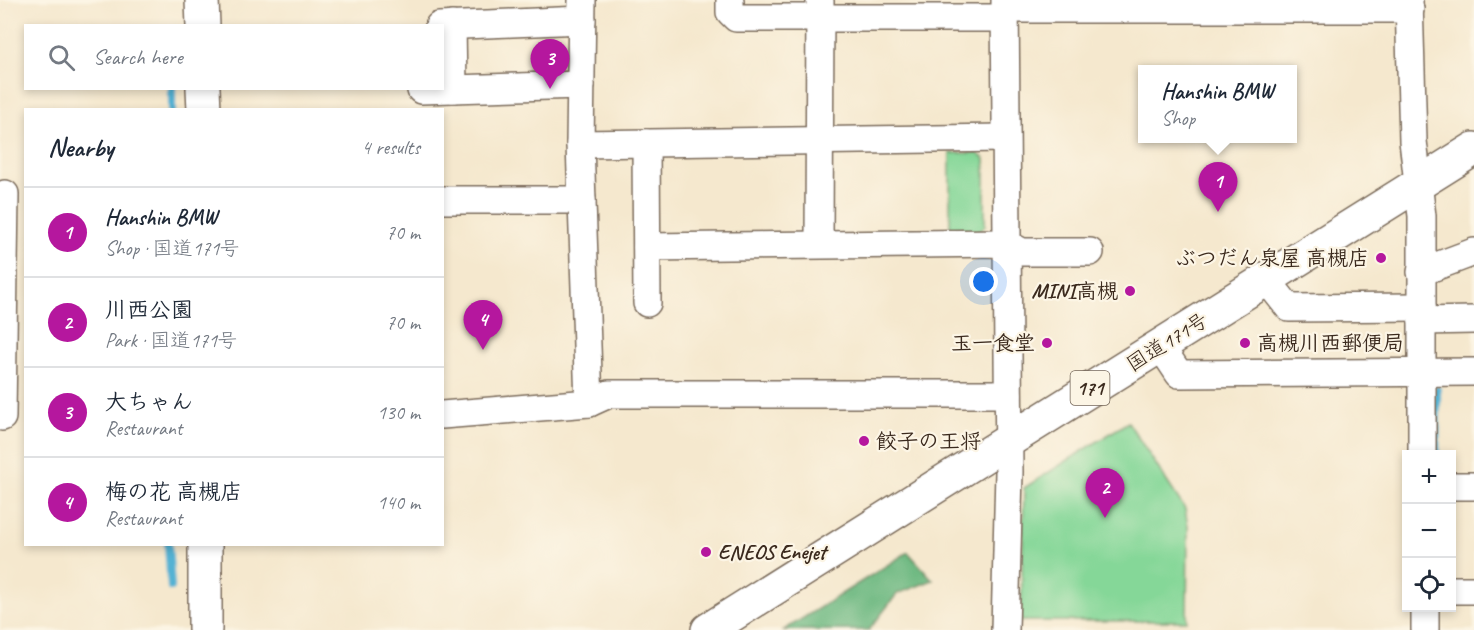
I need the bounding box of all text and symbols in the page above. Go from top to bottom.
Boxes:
search box [24,24,444,90]
pin: 3 [530,40,570,89]
icon: search [45,41,78,74]
text: Search here [93,43,183,71]
popup [1138,65,1297,143]
text: Hanshin BMW [1161,78,1274,106]
text: Shop [1161,106,1195,131]
text: Nearby [48,131,113,164]
text: 4 results [361,135,420,160]
pin: 1 [1198,162,1238,212]
text: Hanshin BMW [105,204,218,232]
text: 1 [63,220,72,245]
text: 70 m [386,220,420,245]
text: Shop · 国道171号 [105,236,239,261]
place label: ぶつだん泉屋 高槻店 [1175,245,1369,271]
marker: ぶつだん泉屋 高槻店 [1374,251,1388,265]
your location [969,267,998,296]
place label: MINI高槻 [1031,278,1118,304]
marker: MINI高槻 [1123,284,1137,298]
text: 川西公園 [105,296,193,324]
pin: 4 [464,300,502,350]
street label: 国道171号 [1121,307,1213,377]
text: 2 [63,310,72,335]
text: 70 m [386,310,420,335]
text: Park · 国道171号 [105,328,237,353]
place label: 玉一食堂 [951,330,1035,356]
place label: 高槻川西郵便局 [1257,330,1404,356]
marker: 玉一食堂 [1040,336,1054,350]
marker: 高槻川西郵便局 [1238,336,1252,350]
road number: 171 [1070,371,1110,405]
text: 大ちゃん [105,388,193,416]
text: 3 [63,400,72,425]
text: 130 m [377,400,420,425]
text: Restaurant [105,416,182,441]
place label: 餃子の王将 [876,428,981,454]
marker: 餃子の王将 [857,434,871,448]
map controls [1402,450,1456,612]
button: + [1402,450,1456,504]
pin: 2 [1086,468,1124,518]
text: 梅の花 高槻店 [105,478,242,506]
text: 4 [63,490,72,515]
text: 140 m [377,490,420,515]
button: − [1402,504,1456,558]
text: Restaurant [105,506,182,531]
place label: ENEOS Enejet [718,539,829,565]
marker: ENEOS Enejet [699,545,713,559]
button: locate [1402,558,1456,612]

